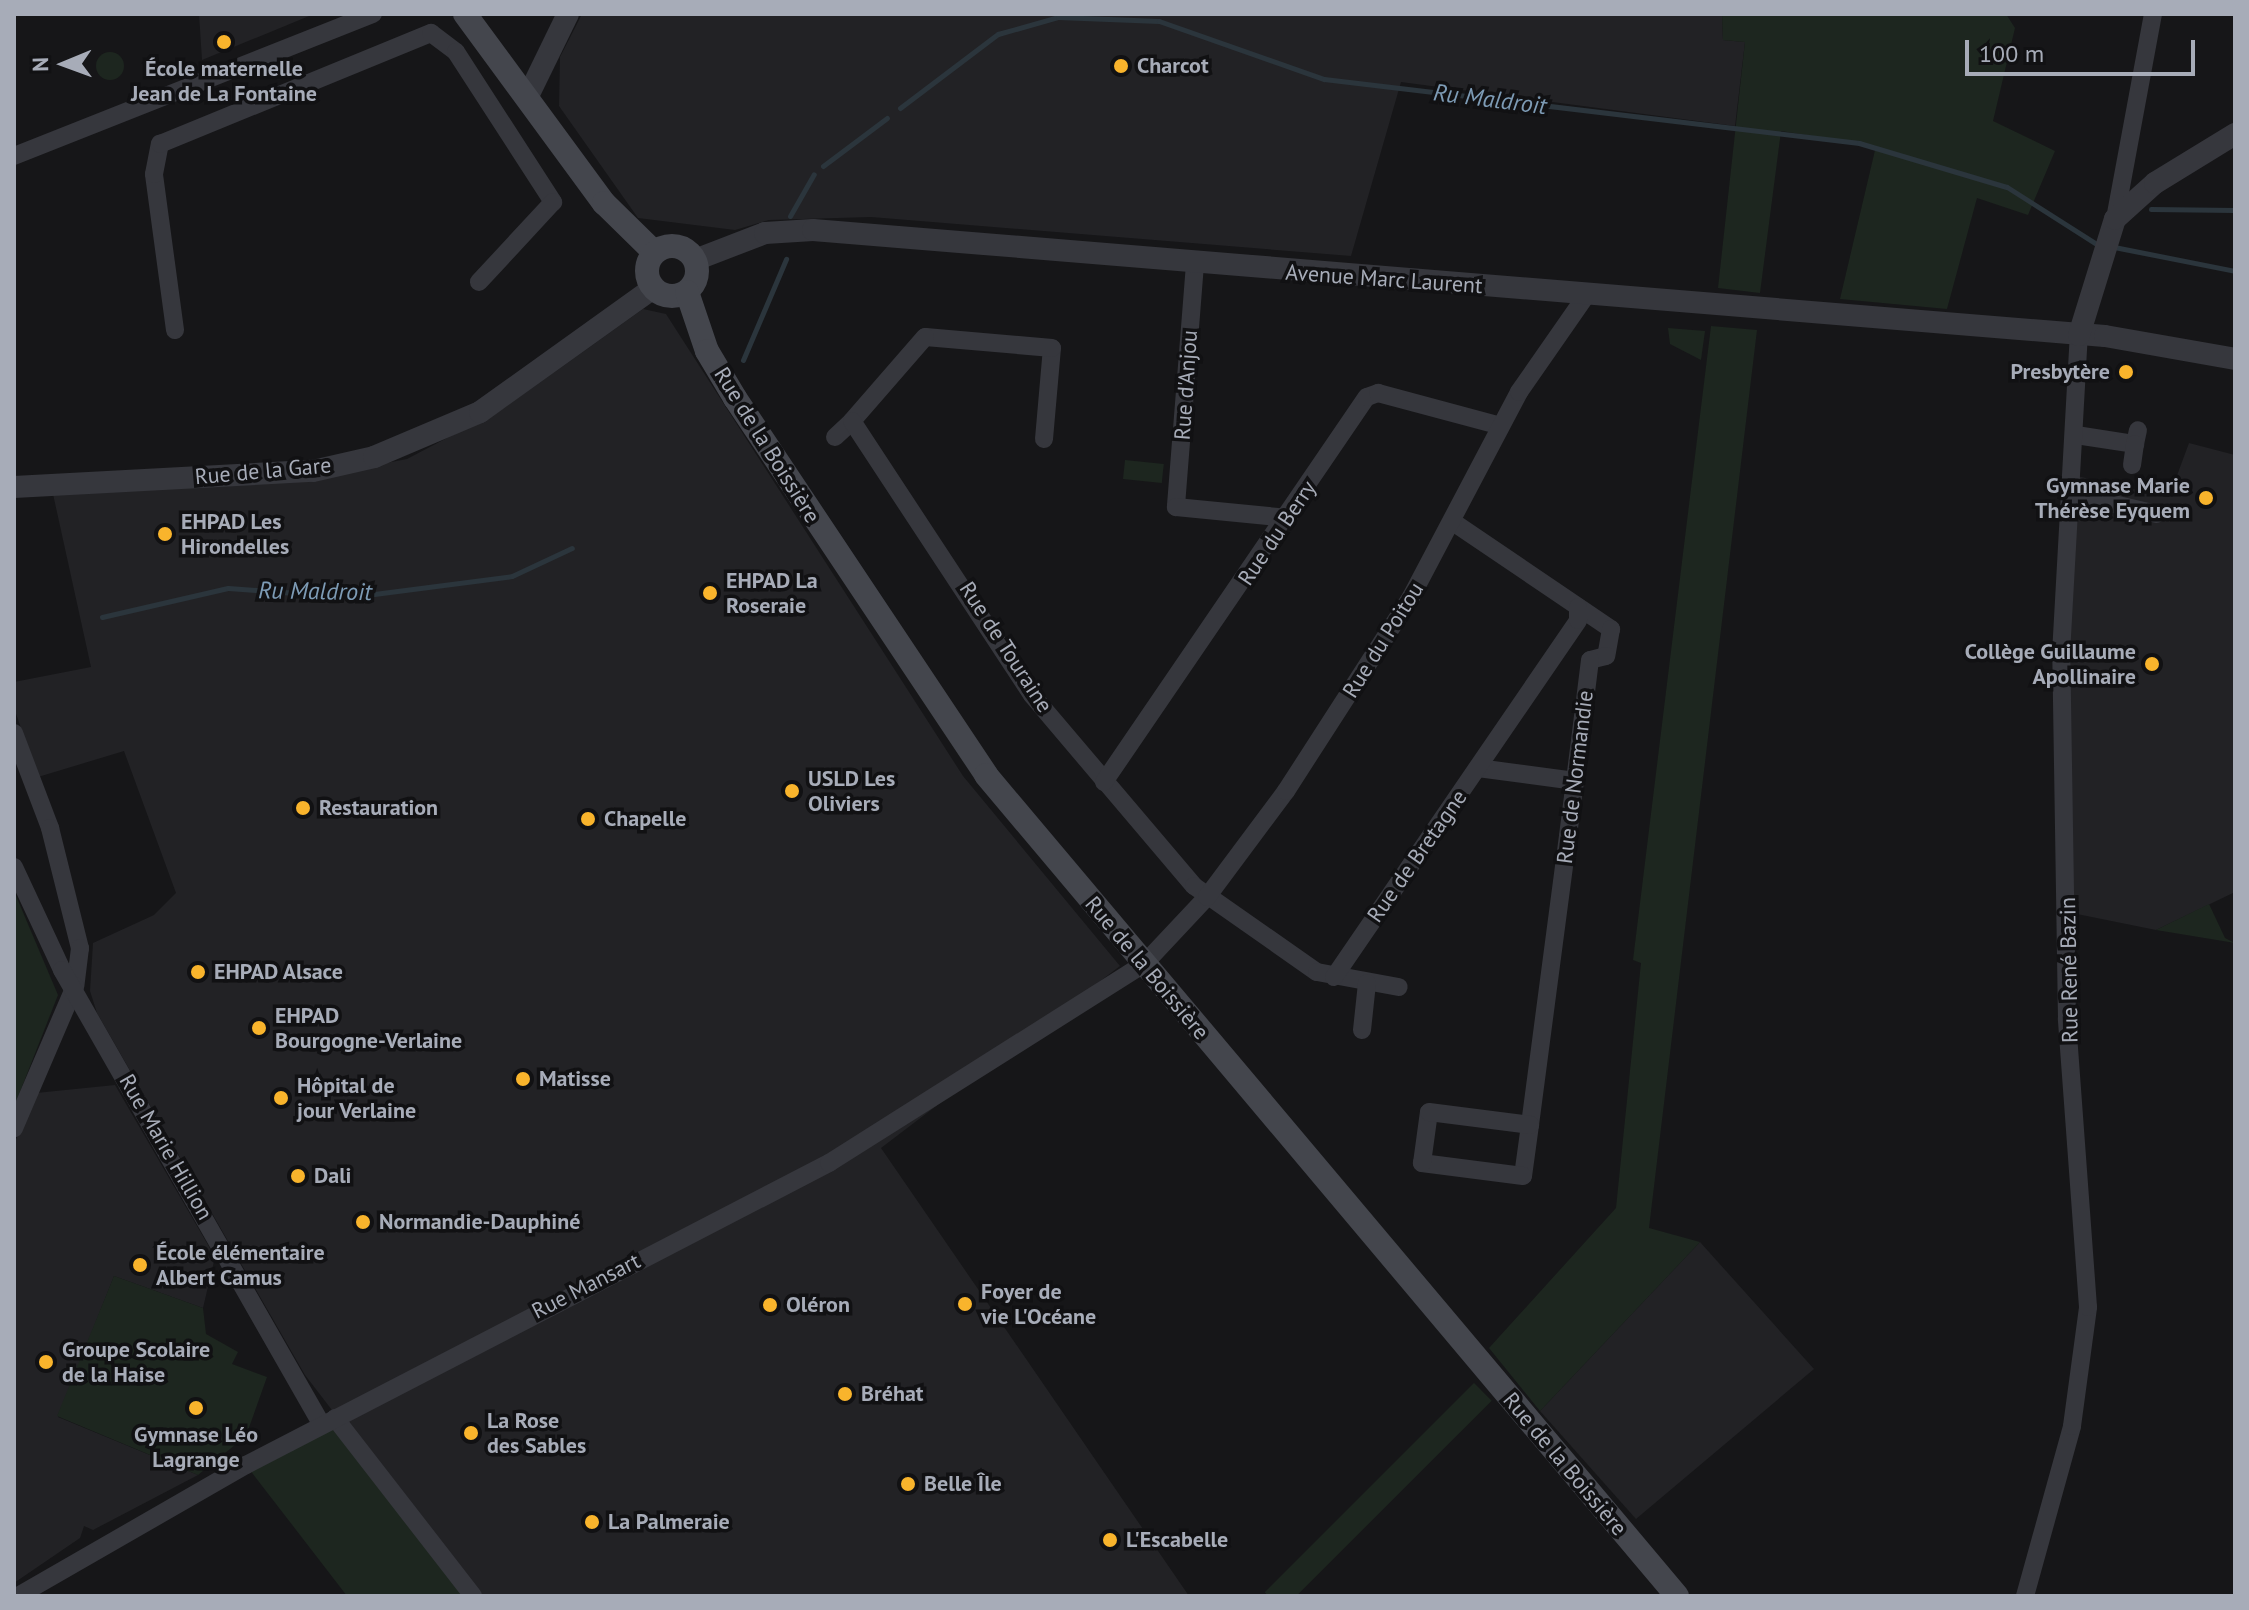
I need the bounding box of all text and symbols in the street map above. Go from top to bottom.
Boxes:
north arrow [24,24,104,104]
scale bar [1969,24,2199,74]
marker: École maternelle Jean de La Fontaine [215,33,233,51]
text: 100 m [1979,38,2044,69]
place label: Charcot [1137,53,1209,79]
place label: École maternelle Jean de La Fontaine [131,55,317,106]
text: N [26,57,54,72]
marker: Charcot [1112,57,1130,75]
water label: Ru Maldroit [1432,78,1548,120]
street label: Avenue Marc Laurent [1284,259,1484,299]
street label: Rue d'Anjou [1169,329,1203,441]
place label: Presbytère [2011,359,2110,385]
street label: Rue de la Boissière [708,362,826,528]
marker: Presbytère [2117,363,2135,381]
street label: Rue de la Gare [194,452,332,490]
place label: Gymnase Marie Thérèse Eyquem [2035,472,2190,524]
street label: Rue du Berry [1232,476,1322,590]
marker: Gymnase Marie Thérèse Eyquem [2197,489,2215,507]
place label: EHPAD Les Hirondelles [181,508,289,560]
marker: EHPAD Les Hirondelles [156,525,174,543]
place label: EHPAD La Roseraie [726,567,818,618]
water label: Ru Maldroit [258,576,372,606]
street label: Rue de Touraine [954,576,1058,718]
street label: Rue du Poitou [1337,577,1429,703]
marker: EHPAD La Roseraie [701,584,719,602]
place label: Collège Guillaume Apollinaire [1964,638,2136,690]
marker: Collège Guillaume Apollinaire [2143,655,2161,673]
street label: Rue de Normandie [1551,689,1599,865]
place label: USLD Les Oliviers [808,765,896,816]
marker: USLD Les Oliviers [783,782,801,800]
street label: Rue de Bretagne [1362,785,1472,927]
place label: Restauration [319,795,438,821]
marker: Restauration [294,799,312,817]
place label: Chapelle [604,806,686,832]
marker: Chapelle [579,810,597,828]
street label: Rue de la Boissière [1079,891,1215,1045]
street label: Rue René Bazin [2055,897,2083,1043]
place label: EHPAD Alsace [214,959,344,985]
marker: EHPAD Alsace [189,963,207,981]
place label: EHPAD Bourgogne-Verlaine [275,1002,462,1054]
marker: EHPAD Bourgogne-Verlaine [250,1019,268,1037]
place label: Matisse [539,1066,611,1092]
street label: Rue Marie Hillion [114,1069,218,1225]
marker: Matisse [514,1070,532,1088]
place label: Hôpital de jour Verlaine [297,1072,417,1124]
marker: Hôpital de jour Verlaine [272,1089,290,1107]
place label: Dali [314,1163,352,1189]
marker: Dali [289,1167,307,1185]
place label: Normandie-Dauphiné [379,1209,580,1235]
marker: Normandie-Dauphiné [354,1213,372,1231]
place label: École élémentaire Albert Camus [156,1239,325,1290]
street label: Rue Mansart [527,1247,645,1325]
marker: École élémentaire Albert Camus [131,1256,149,1274]
place label: Foyer de vie L'Océane [981,1278,1096,1330]
place label: Oléron [786,1292,850,1318]
marker: Foyer de vie L'Océane [956,1295,974,1313]
marker: Oléron [761,1296,779,1314]
place label: Groupe Scolaire de la Haise [62,1336,210,1388]
marker: Groupe Scolaire de la Haise [37,1353,55,1371]
place label: Bréhat [861,1381,923,1407]
marker: Bréhat [836,1385,854,1403]
street label: Rue de la Boissière [1497,1387,1633,1541]
marker: Gymnase Léo Lagrange [187,1399,205,1417]
place label: La Rose des Sables [487,1407,586,1458]
place label: Gymnase Léo Lagrange [134,1421,258,1472]
marker: La Rose des Sables [462,1424,480,1442]
place label: Belle Île [924,1471,1002,1497]
marker: Belle Île [899,1475,917,1493]
place label: La Palmeraie [608,1509,730,1535]
marker: La Palmeraie [583,1513,601,1531]
place label: L'Escabelle [1126,1527,1228,1553]
marker: L'Escabelle [1101,1531,1119,1549]

